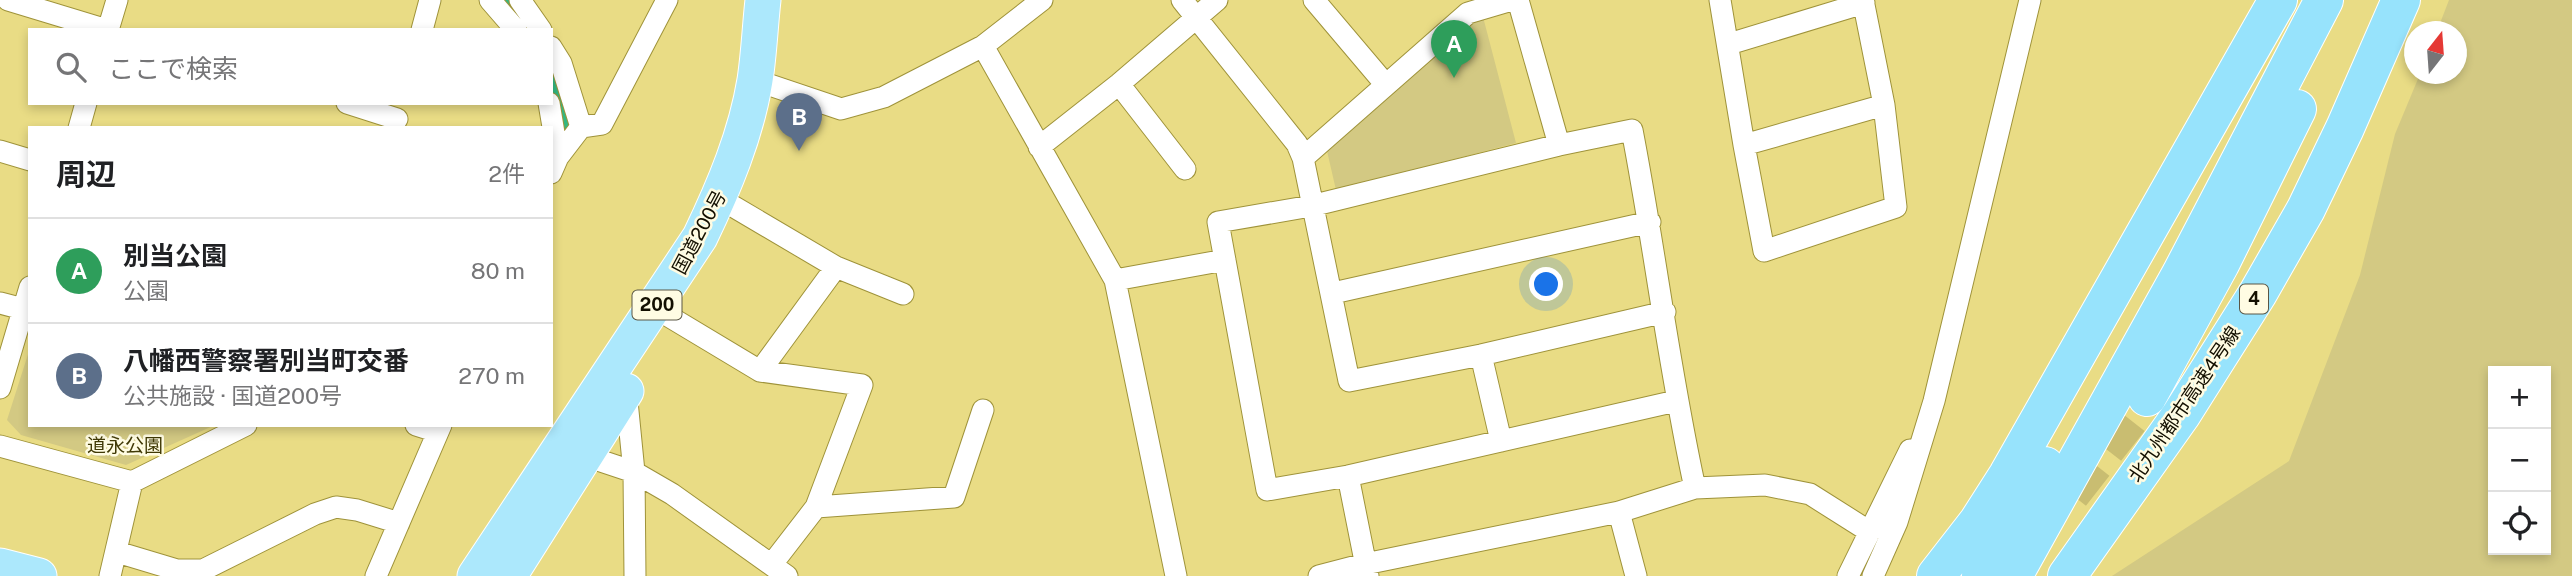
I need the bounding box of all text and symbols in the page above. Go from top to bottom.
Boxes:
pin: A [1431,20,1477,78]
north arrow [2404,21,2467,84]
search box [28,28,553,105]
icon: search [52,48,90,86]
text: ここで検索 [108,53,238,84]
pin: B [776,93,822,151]
text: 周辺 [56,156,116,192]
text: 2件 [488,160,525,187]
street label: 国道200号 [668,186,730,278]
text: 別当公園 [123,240,227,271]
text: A [71,257,87,284]
text: 80 m [471,257,525,284]
your location [1529,267,1563,301]
text: 公園 [123,277,169,304]
road number: 4 [2240,284,2268,314]
road number: 200 [632,290,682,320]
street label: 北九州都市高速4号線 [2124,322,2244,486]
text: 八幡西警察署別当町交番 [123,345,409,376]
text: B [71,362,87,389]
text: 270 m [458,362,525,389]
map controls [2488,366,2551,555]
button: + [2488,366,2551,429]
text: 公共施設 · 国道200号 [123,382,342,409]
button: − [2488,429,2551,492]
park label: 道永公園 [87,434,163,456]
button: locate [2488,492,2551,555]

